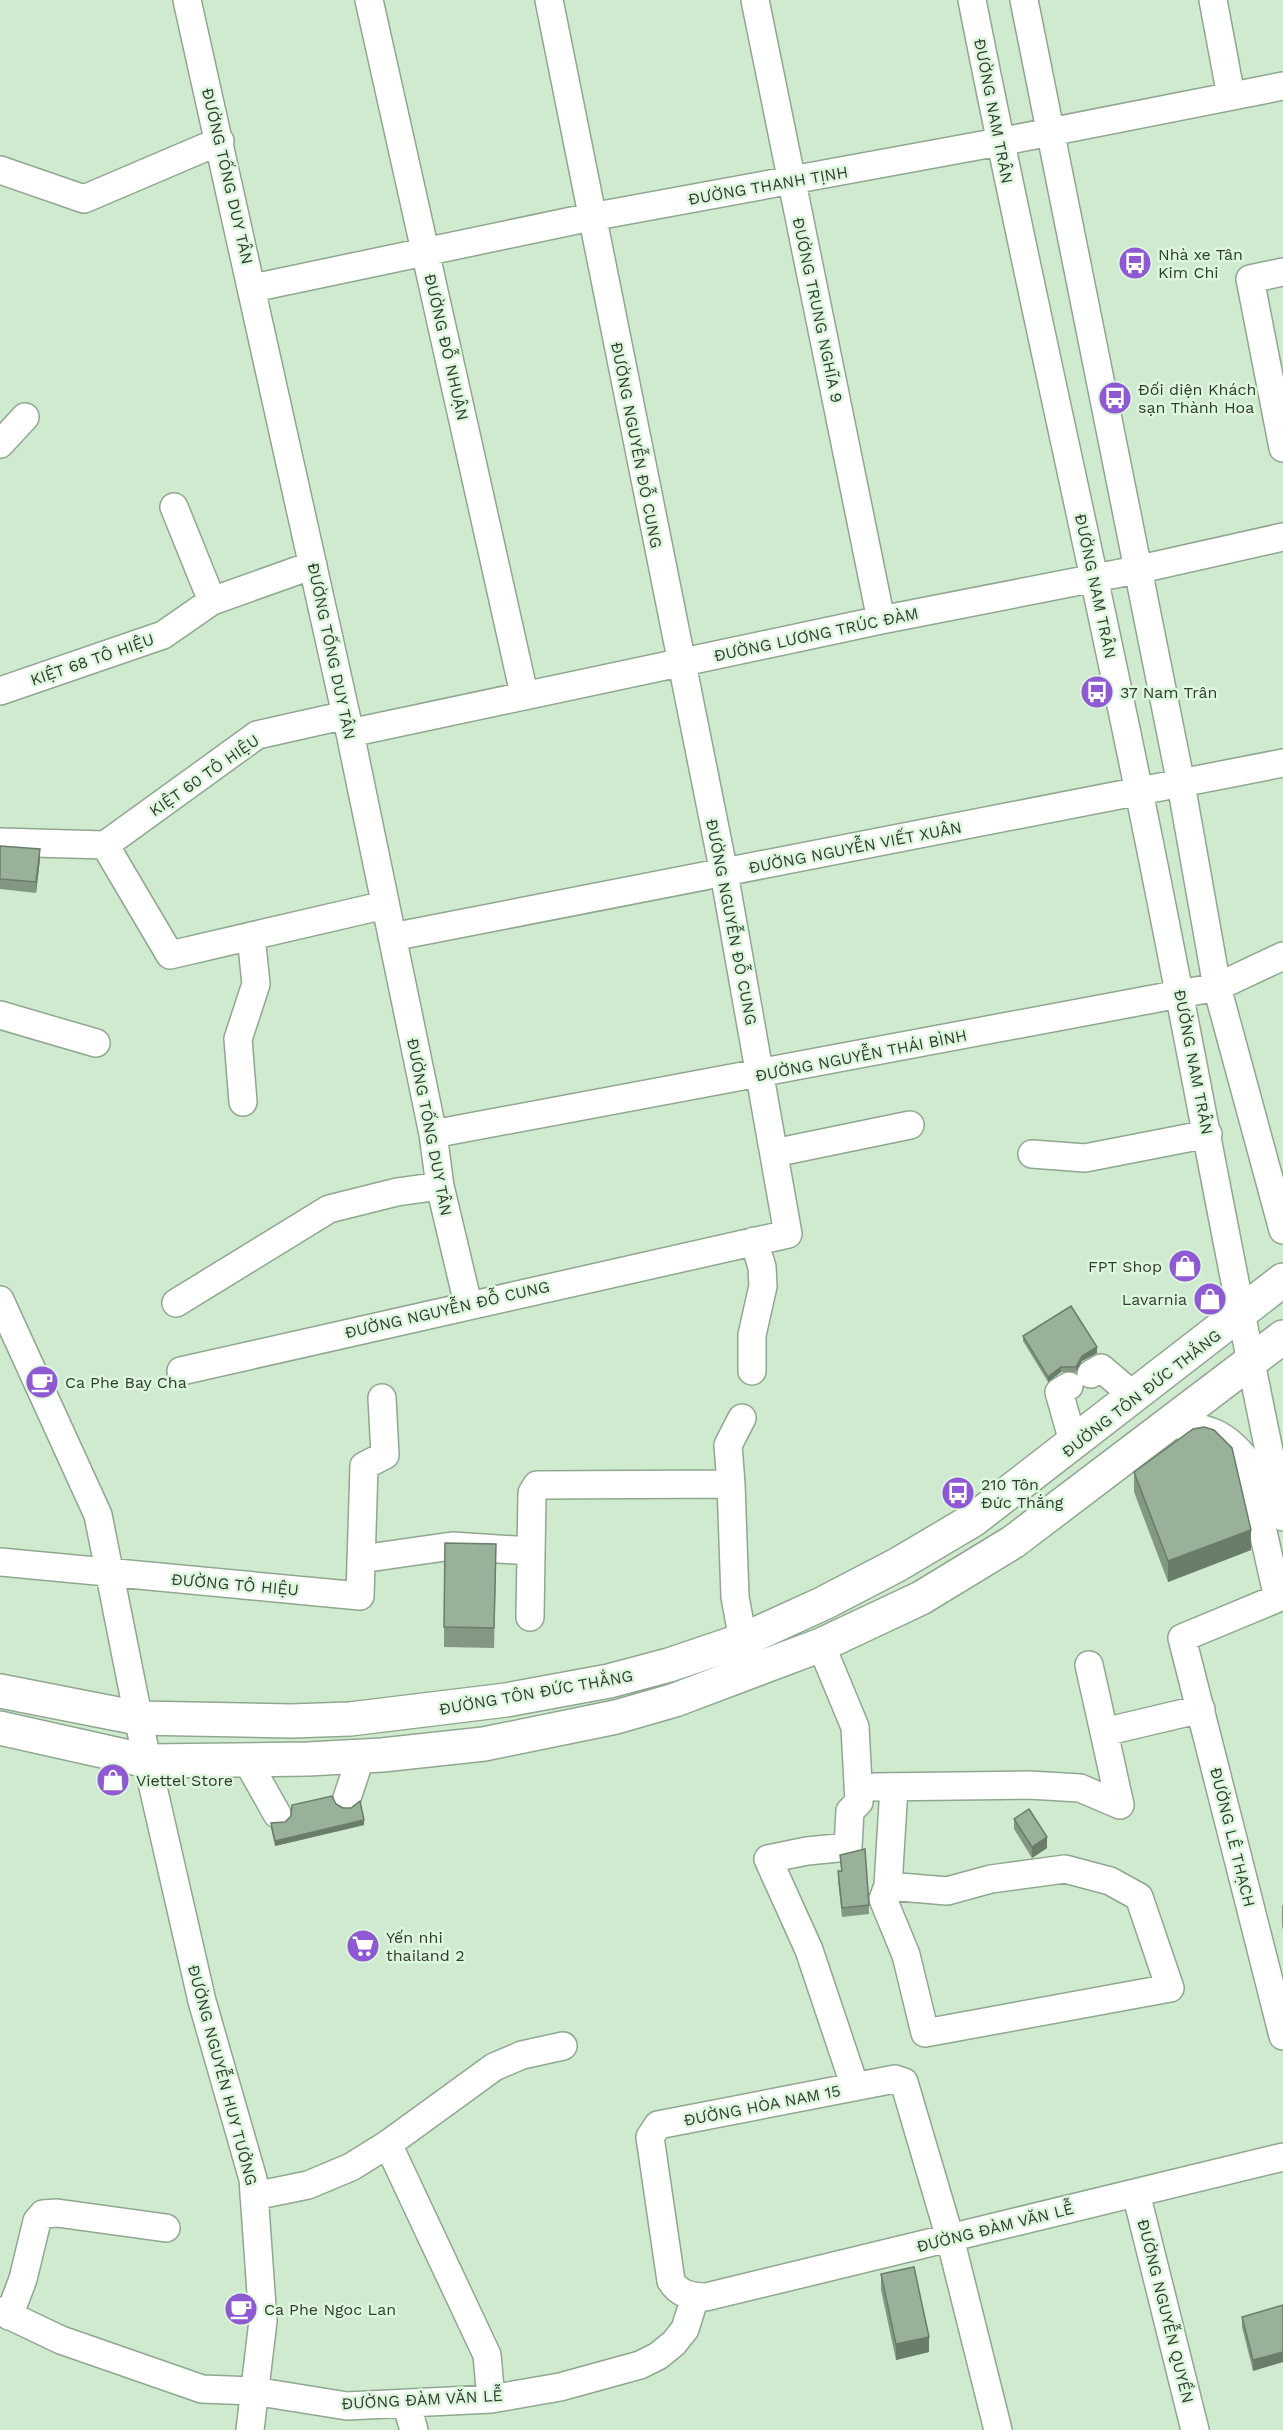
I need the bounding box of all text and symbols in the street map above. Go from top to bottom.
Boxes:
street label: ĐƯỜNG NAM TRÂN [970,37,1017,185]
street label: ĐƯỜNG TỐNG DUY TÂN [198,86,258,266]
street label: ĐƯỜNG THANH TỊNH [687,162,849,209]
street label: ĐƯỜNG TRUNG NGHĨA 9 [789,216,846,404]
bus stop icon: Nhà xe Tân Kim Chi [1117,245,1153,281]
place label: Nhà xe Tân Kim Chi [1158,245,1243,282]
street label: ĐƯỜNG ĐỖ NHUẬN [420,272,475,422]
street label: ĐƯỜNG NGUYỄN ĐỖ CUNG [607,340,668,550]
bus stop icon: Đối diện Khách sạn Thành Hoa [1097,380,1133,416]
place label: Đối diện Khách sạn Thành Hoa [1138,380,1256,417]
street label: ĐƯỜNG NAM TRÂN [1071,512,1120,660]
street label: ĐƯỜNG TỐNG DUY TÂN [303,561,361,741]
street label: ĐƯỜNG LƯƠNG TRÚC ĐÀM [712,604,920,665]
street label: KIỆT 68 TÔ HIỆU [28,629,156,690]
bus stop icon: 37 Nam Trân [1079,674,1115,710]
place label: 37 Nam Trân [1120,683,1217,702]
street label: KIỆT 60 TÔ HIỆU [146,730,263,820]
street label: ĐƯỜNG NGUYỄN VIẾT XUÂN [746,816,963,878]
street label: ĐƯỜNG NGUYỄN ĐỖ CUNG [702,817,763,1027]
street label: ĐƯỜNG NAM TRÂN [1170,988,1217,1136]
street label: ĐƯỜNG NGUYỄN THÁI BÌNH [753,1024,969,1085]
street label: ĐƯỜNG TỐNG DUY TÂN [403,1037,457,1217]
shop icon: FPT Shop [1167,1248,1203,1284]
place label: FPT Shop [1088,1257,1162,1276]
street label: ĐƯỜNG NGUYỄN ĐỖ CUNG [342,1275,551,1342]
shop icon: Lavarnia [1192,1281,1228,1317]
place label: Lavarnia [1122,1290,1187,1309]
street label: ĐƯỜNG TÔN ĐỨC THẮNG [1057,1324,1225,1461]
cafe icon: Ca Phe Bay Cha [24,1364,60,1400]
place label: Ca Phe Bay Cha [65,1373,187,1392]
bus stop icon: 210 Tôn Đức Thắng [940,1475,976,1511]
place label: 210 Tôn Đức Thắng [981,1475,1064,1512]
street label: ĐƯỜNG TÔ HIỆU [170,1569,300,1600]
street label: ĐƯỜNG TÔN ĐỨC THẮNG [437,1664,634,1719]
shop icon: Viettel Store [95,1762,131,1798]
street label: ĐƯỜNG LÊ THẠCH [1206,1765,1259,1909]
place label: Viettel Store [136,1771,233,1790]
supermarket icon: Yến nhi thailand 2 [345,1928,381,1964]
place label: Yến nhi thailand 2 [386,1928,465,1965]
street label: ĐƯỜNG NGUYỄN HUY TƯỞNG [184,1962,263,2188]
street label: ĐƯỜNG HÒA NAM 15 [682,2081,842,2130]
street label: ĐƯỜNG ĐÀM VĂN LỄ [914,2197,1076,2256]
street label: ĐƯỜNG NGUYỄN QUYỀN [1133,2217,1200,2405]
cafe icon: Ca Phe Ngoc Lan [223,2291,259,2327]
place label: Ca Phe Ngoc Lan [264,2300,396,2319]
street label: ĐƯỜNG ĐÀM VĂN LỄ [341,2384,503,2413]

